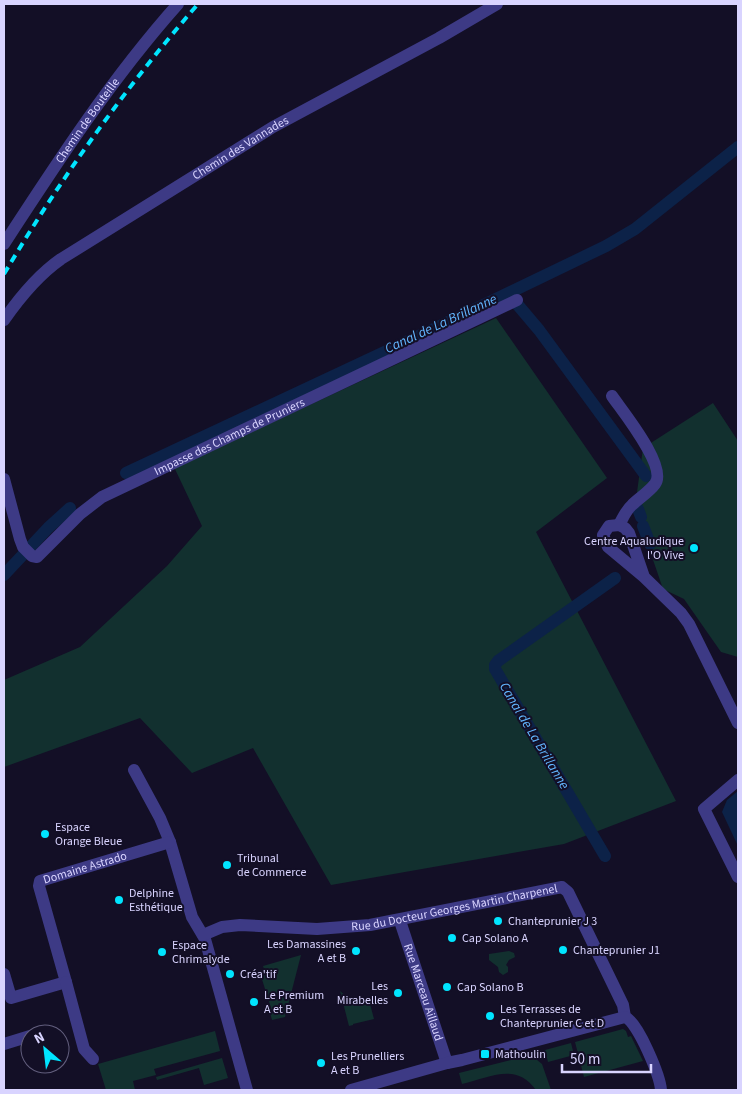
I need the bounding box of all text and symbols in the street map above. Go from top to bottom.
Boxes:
street label: Chemin de Bouteille [51,74,123,167]
street label: Chemin des Vannades [189,112,292,184]
water label: Canal de La Brillanne [382,289,501,359]
street label: Impasse des Champs de Pruniers [151,394,307,480]
place label: Centre Aqualudique l'O Vive [584,533,684,564]
marker: Centre Aqualudique l'O Vive [688,542,700,554]
water label: Canal de La Brillanne [494,679,574,794]
place label: Espace Orange Bleue [55,819,122,850]
marker: Espace Orange Bleue [39,828,51,840]
street label: Domaine Astrado [41,847,129,888]
place label: Tribunal de Commerce [237,850,306,881]
marker: Tribunal de Commerce [221,859,233,871]
street label: Rue du Docteur Georges Martin Charpenel [351,880,559,935]
place label: Delphine Esthétique [129,885,183,916]
marker: Delphine Esthétique [113,894,125,906]
place label: Chanteprunier J 3 [508,913,597,930]
marker: Chanteprunier J 3 [492,915,504,927]
place label: Cap Solano A [462,930,528,947]
marker: Cap Solano A [446,932,458,944]
place label: Les Damassines A et B [267,936,346,967]
place label: Espace Chrimalyde [172,937,230,968]
street label: Rue Marceau Aillaud [400,941,448,1043]
place label: Chanteprunier J1 [573,942,660,959]
marker: Chanteprunier J1 [557,944,569,956]
marker: Les Damassines A et B [350,945,362,957]
marker: Espace Chrimalyde [156,946,168,958]
place label: Créa'tif [240,966,277,983]
marker: Créa'tif [224,968,236,980]
place label: Les Mirabelles [337,978,388,1009]
place label: Cap Solano B [457,979,524,996]
marker: Cap Solano B [441,981,453,993]
place label: Le Premium A et B [264,987,324,1018]
marker: Les Mirabelles [392,987,404,999]
marker: Le Premium A et B [248,996,260,1008]
place label: Les Terrasses de Chanteprunier C et D [500,1001,604,1032]
marker: Les Terrasses de Chanteprunier C et D [484,1010,496,1022]
north arrow [20,1024,70,1074]
text: N [31,1027,48,1049]
scale bar [562,1042,651,1074]
place label: Mathoulin [495,1046,546,1063]
place label: Les Prunelliers A et B [331,1048,404,1079]
marker: Mathoulin [479,1048,491,1060]
text: 50 m [570,1049,600,1070]
marker: Les Prunelliers A et B [315,1057,327,1069]

